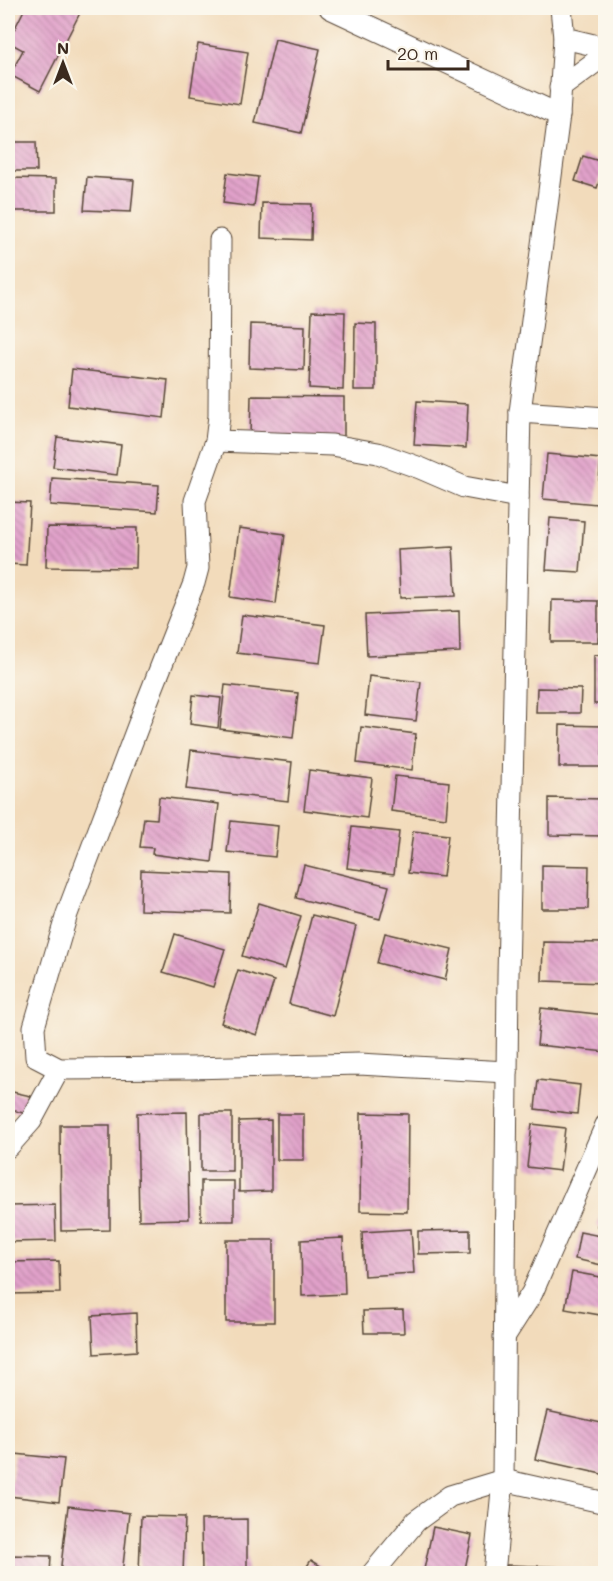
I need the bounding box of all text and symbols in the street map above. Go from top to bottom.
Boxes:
north arrow [33,33,93,93]
scale bar [388,33,468,71]
text: N [57,37,69,58]
text: 20 m [397,41,438,65]

